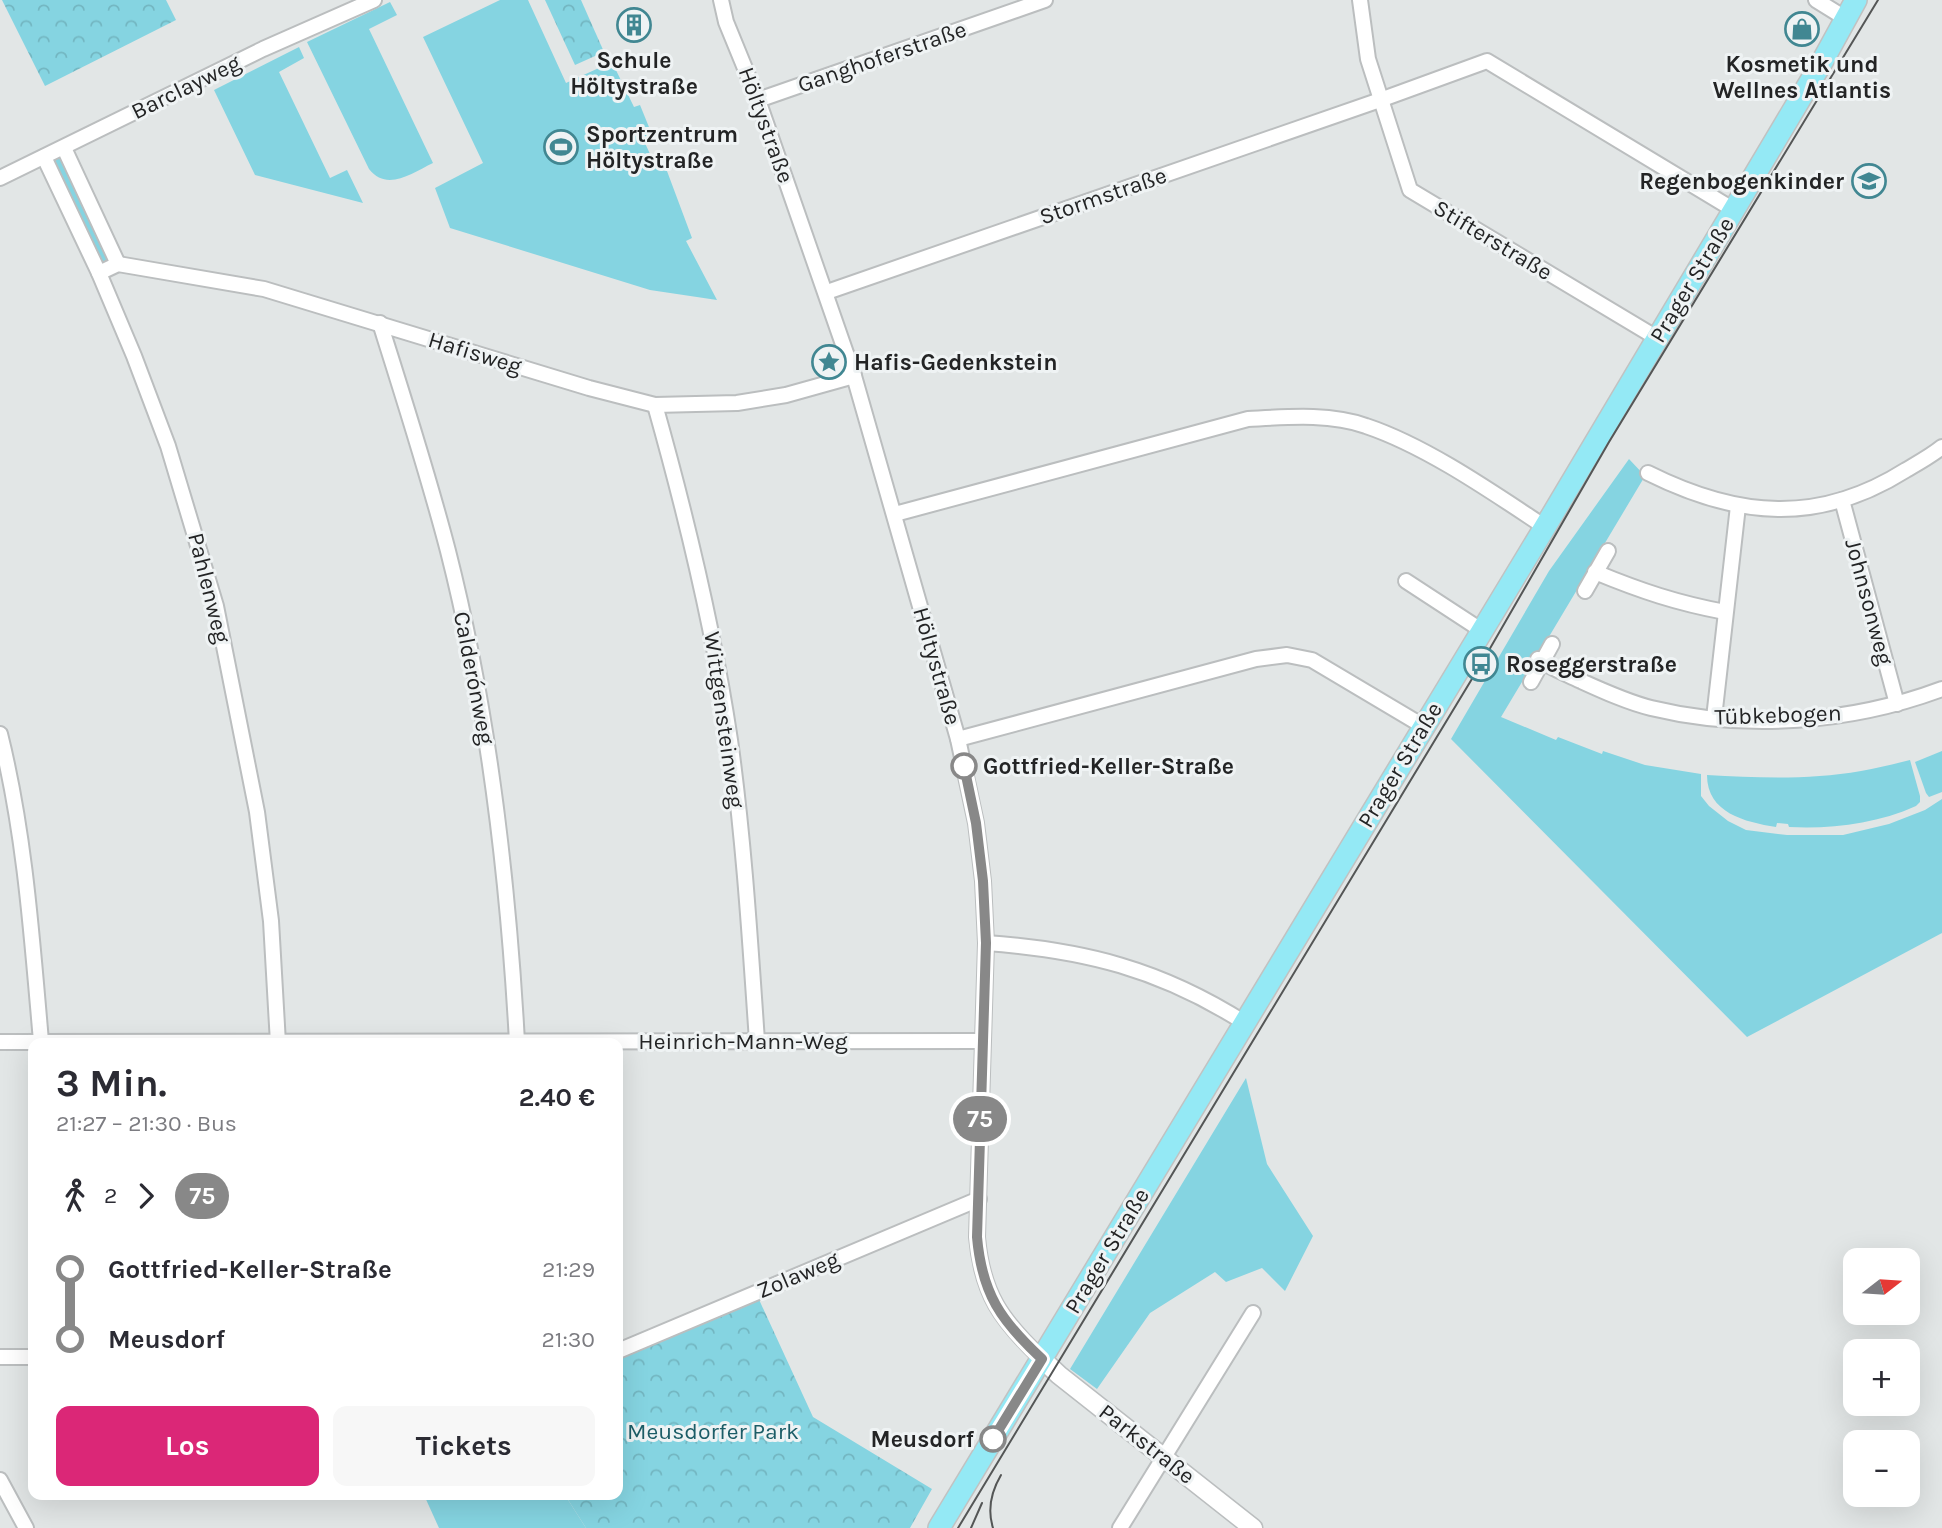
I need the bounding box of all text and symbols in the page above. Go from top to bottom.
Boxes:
building icon: Schule Höltystraße [615,6,653,44]
shop icon: Kosmetik und Wellnes Atlantis [1783,10,1821,48]
street label: Ganghoferstraße [794,16,970,98]
place label: Schule Höltystraße [570,47,698,100]
street label: Barclayweg [127,49,245,125]
place label: Kosmetik und Wellnes Atlantis [1713,51,1891,104]
street label: Höltystraße [733,63,799,187]
place label: Sportzentrum Höltystraße [586,121,738,174]
sports icon: Sportzentrum Höltystraße [542,128,580,166]
street label: Stormstraße [1036,162,1170,230]
school or university icon: Regenbogenkinder [1850,162,1888,200]
place label: Regenbogenkinder [1639,168,1844,195]
street label: Stifterstraße [1429,194,1557,286]
street label: Prager Straße [1644,212,1740,348]
street label: Hafisweg [425,326,525,380]
place icon: Hafis-Gedenkstein [810,343,848,381]
place label: Hafis-Gedenkstein [854,349,1058,376]
street label: Pahlenweg [182,530,236,646]
street label: Johnsonweg [1839,536,1899,668]
street label: Höltystraße [907,604,967,728]
street label: Calderónweg [448,609,500,747]
street label: Wittgensteinweg [698,630,750,810]
bus stop icon: Roseggerstraße [1462,645,1500,683]
place label: Roseggerstraße [1506,651,1677,678]
street label: Prager Straße [1352,697,1448,833]
street label: Tübkebogen [1714,699,1842,731]
marker: Gottfried-Keller-Straße [951,753,977,779]
place label: Gottfried-Keller-Straße [983,753,1234,780]
street label: Heinrich-Mann-Weg [638,1028,848,1055]
text: 3 Min. [56,1061,167,1106]
text: 2.40 € [519,1082,595,1113]
line badge: 75 [948,1096,1012,1142]
text: 75 [967,1105,993,1133]
text: 21:27 – 21:30 · Bus [56,1110,237,1137]
icon: walk [56,1177,94,1215]
icon: forward [127,1177,165,1215]
text: 2 [104,1182,117,1209]
text: 75 [189,1182,215,1210]
street label: Prager Straße [1059,1183,1155,1319]
street label: Zolaweg [753,1246,843,1304]
north arrow [1843,1248,1920,1325]
map controls [1843,1248,1920,1507]
text: Gottfried-Keller-Straße [108,1254,392,1285]
text: 21:29 [542,1256,595,1283]
text: Meusdorf [108,1324,225,1355]
text: 21:30 [542,1326,595,1353]
button: + [1843,1339,1920,1416]
street label: Parkstraße [1094,1398,1200,1490]
button: Los [56,1406,319,1486]
button: Tickets [333,1406,595,1486]
park label: Meusdorfer Park [627,1418,799,1445]
place label: Meusdorf [871,1426,975,1453]
marker: Meusdorf [980,1426,1006,1452]
button: − [1843,1430,1920,1507]

